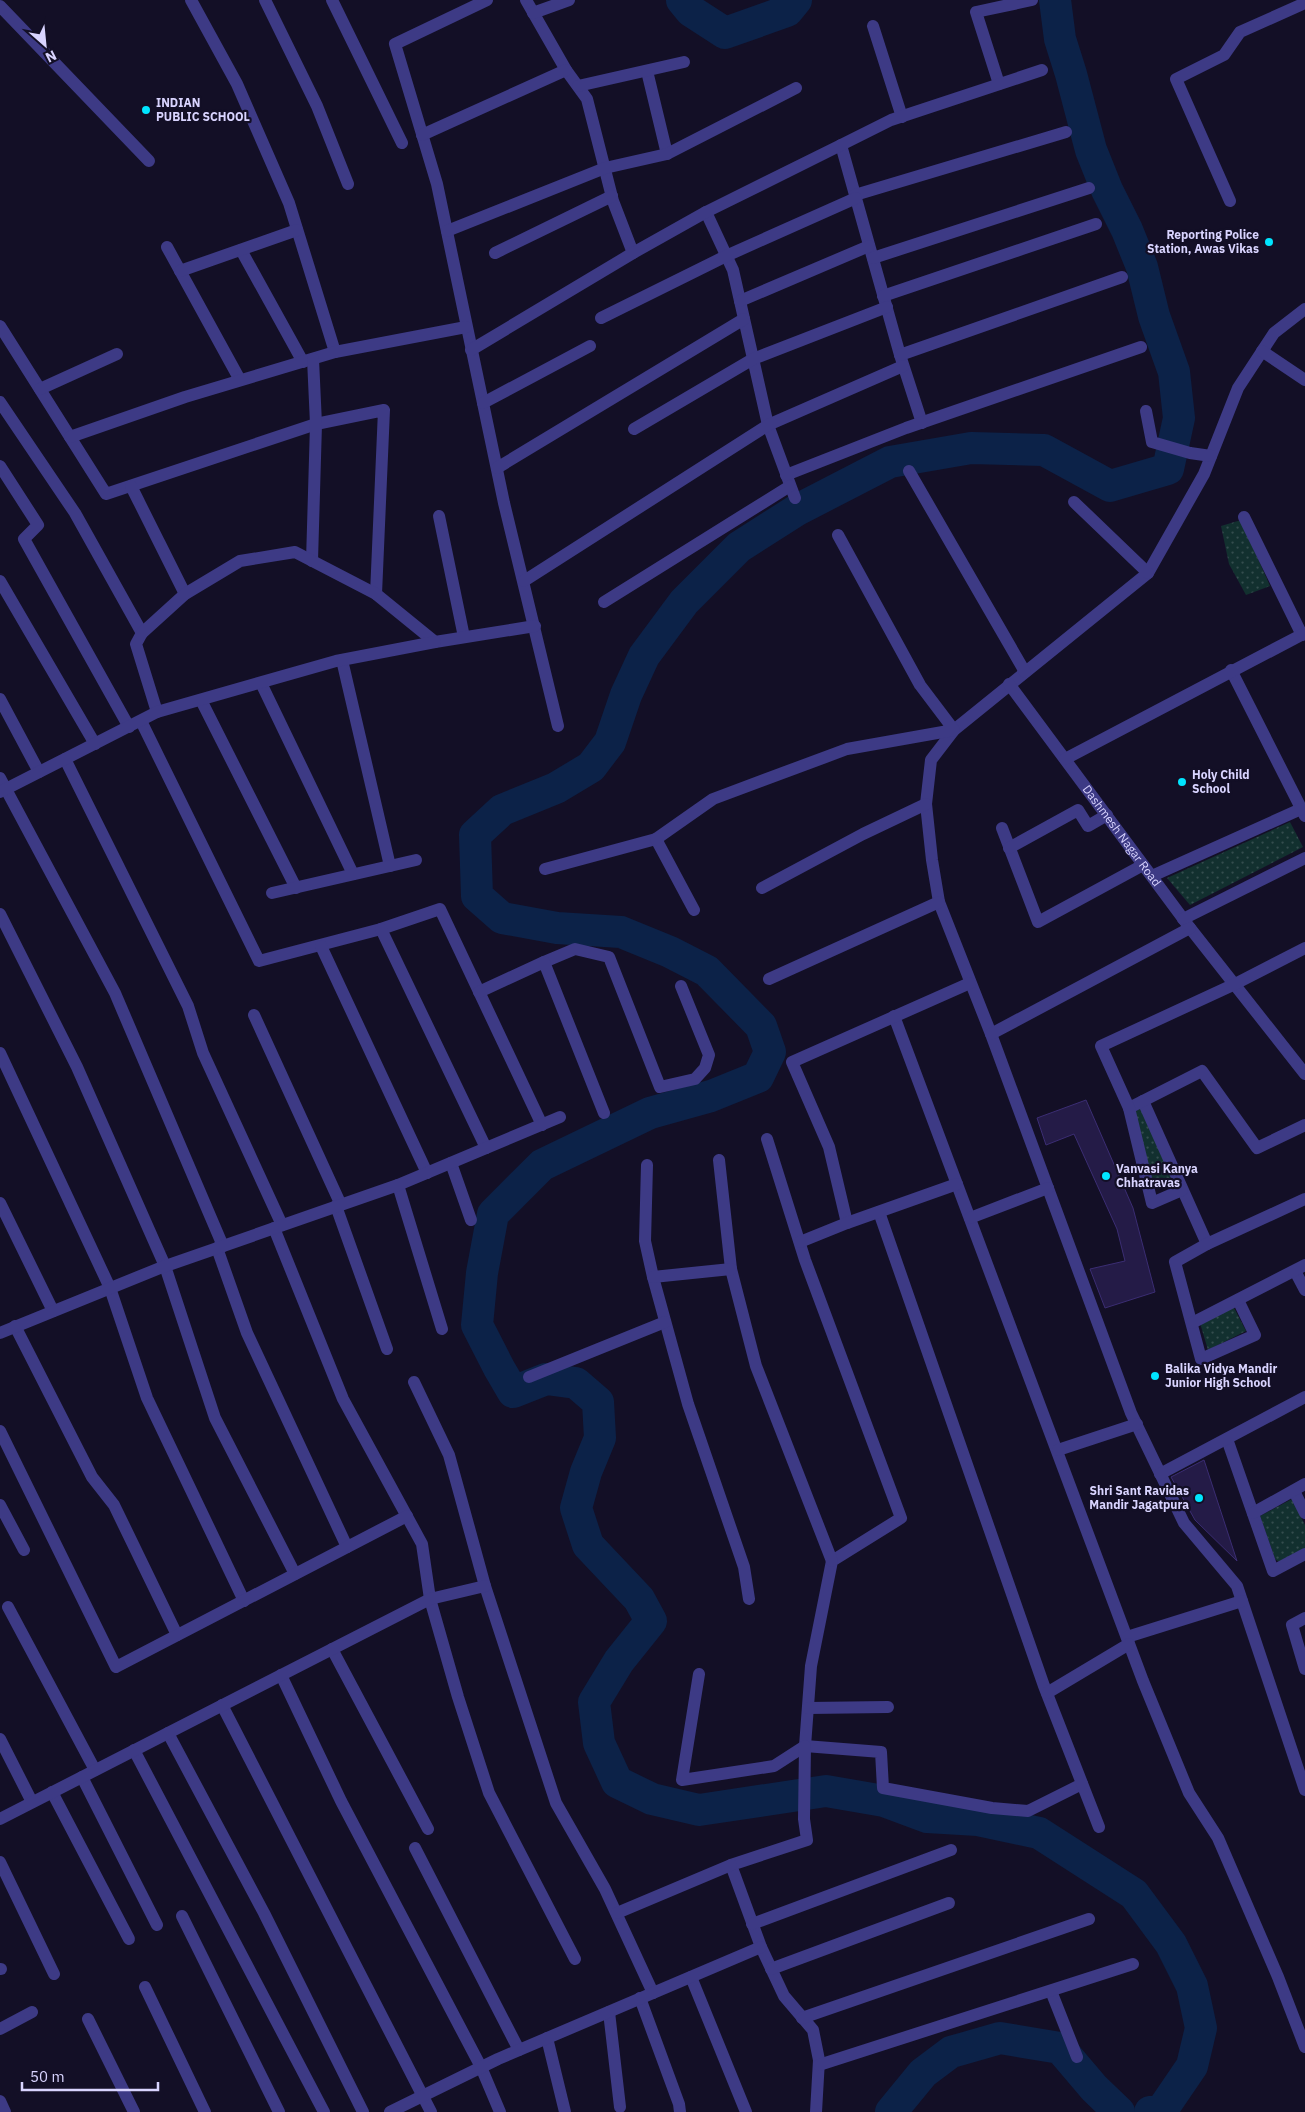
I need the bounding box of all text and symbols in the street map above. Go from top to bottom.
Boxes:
north arrow [20,20,70,70]
text: N [42,46,60,67]
place label: INDIAN PUBLIC SCHOOL [156,95,250,124]
marker: INDIAN PUBLIC SCHOOL [140,104,152,116]
place label: Reporting Police Station, Awas Vikas [1147,227,1259,256]
marker: Reporting Police Station, Awas Vikas [1263,236,1275,248]
place label: Holy Child School [1192,767,1250,796]
marker: Holy Child School [1176,776,1188,788]
street label: Dashmesh Nagar Road [1080,782,1164,889]
place label: Vanvasi Kanya Chhatravas [1116,1161,1198,1190]
marker: Vanvasi Kanya Chhatravas [1100,1170,1112,1182]
place label: Balika Vidya Mandir Junior High School [1165,1361,1277,1390]
marker: Balika Vidya Mandir Junior High School [1149,1370,1161,1382]
place label: Shri Sant Ravidas Mandir Jagatpura [1089,1483,1189,1512]
marker: Shri Sant Ravidas Mandir Jagatpura [1193,1492,1205,1504]
scale bar [22,2060,159,2092]
text: 50 m [30,2067,65,2086]

